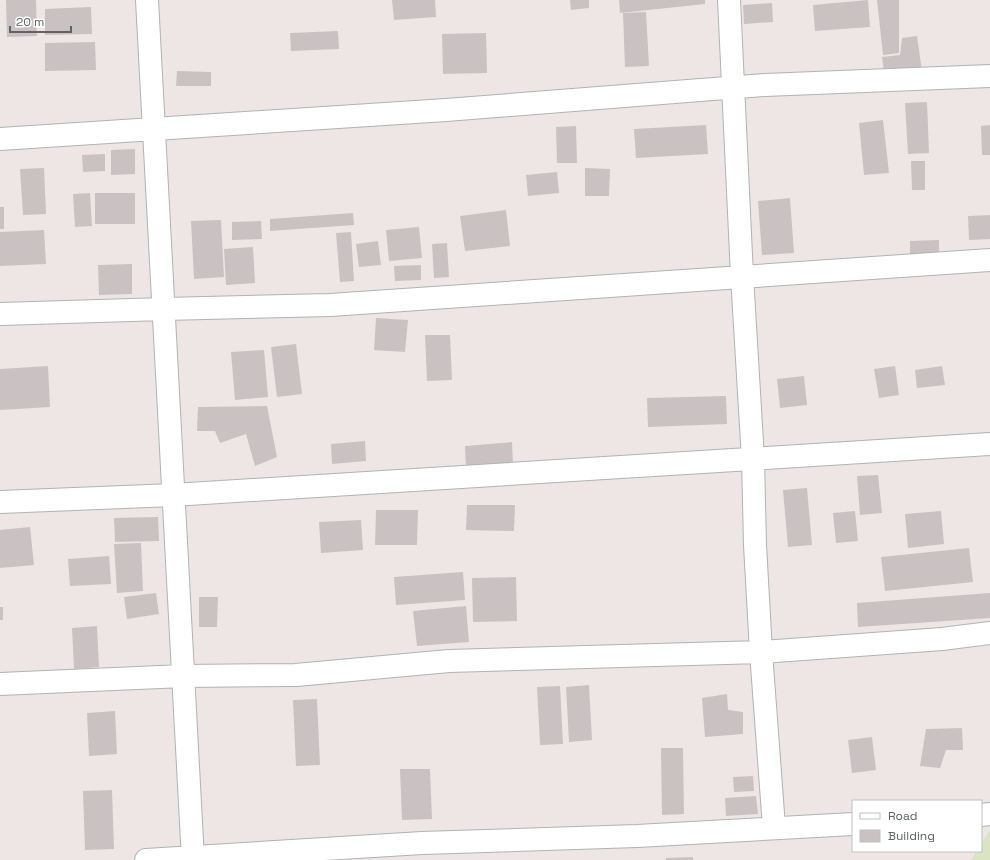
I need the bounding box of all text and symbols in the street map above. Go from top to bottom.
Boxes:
scale bar [10,8,71,34]
text: 20 m [16,14,44,30]
legend [852,800,982,852]
text: Road [888,808,917,824]
text: Building [888,828,935,844]

